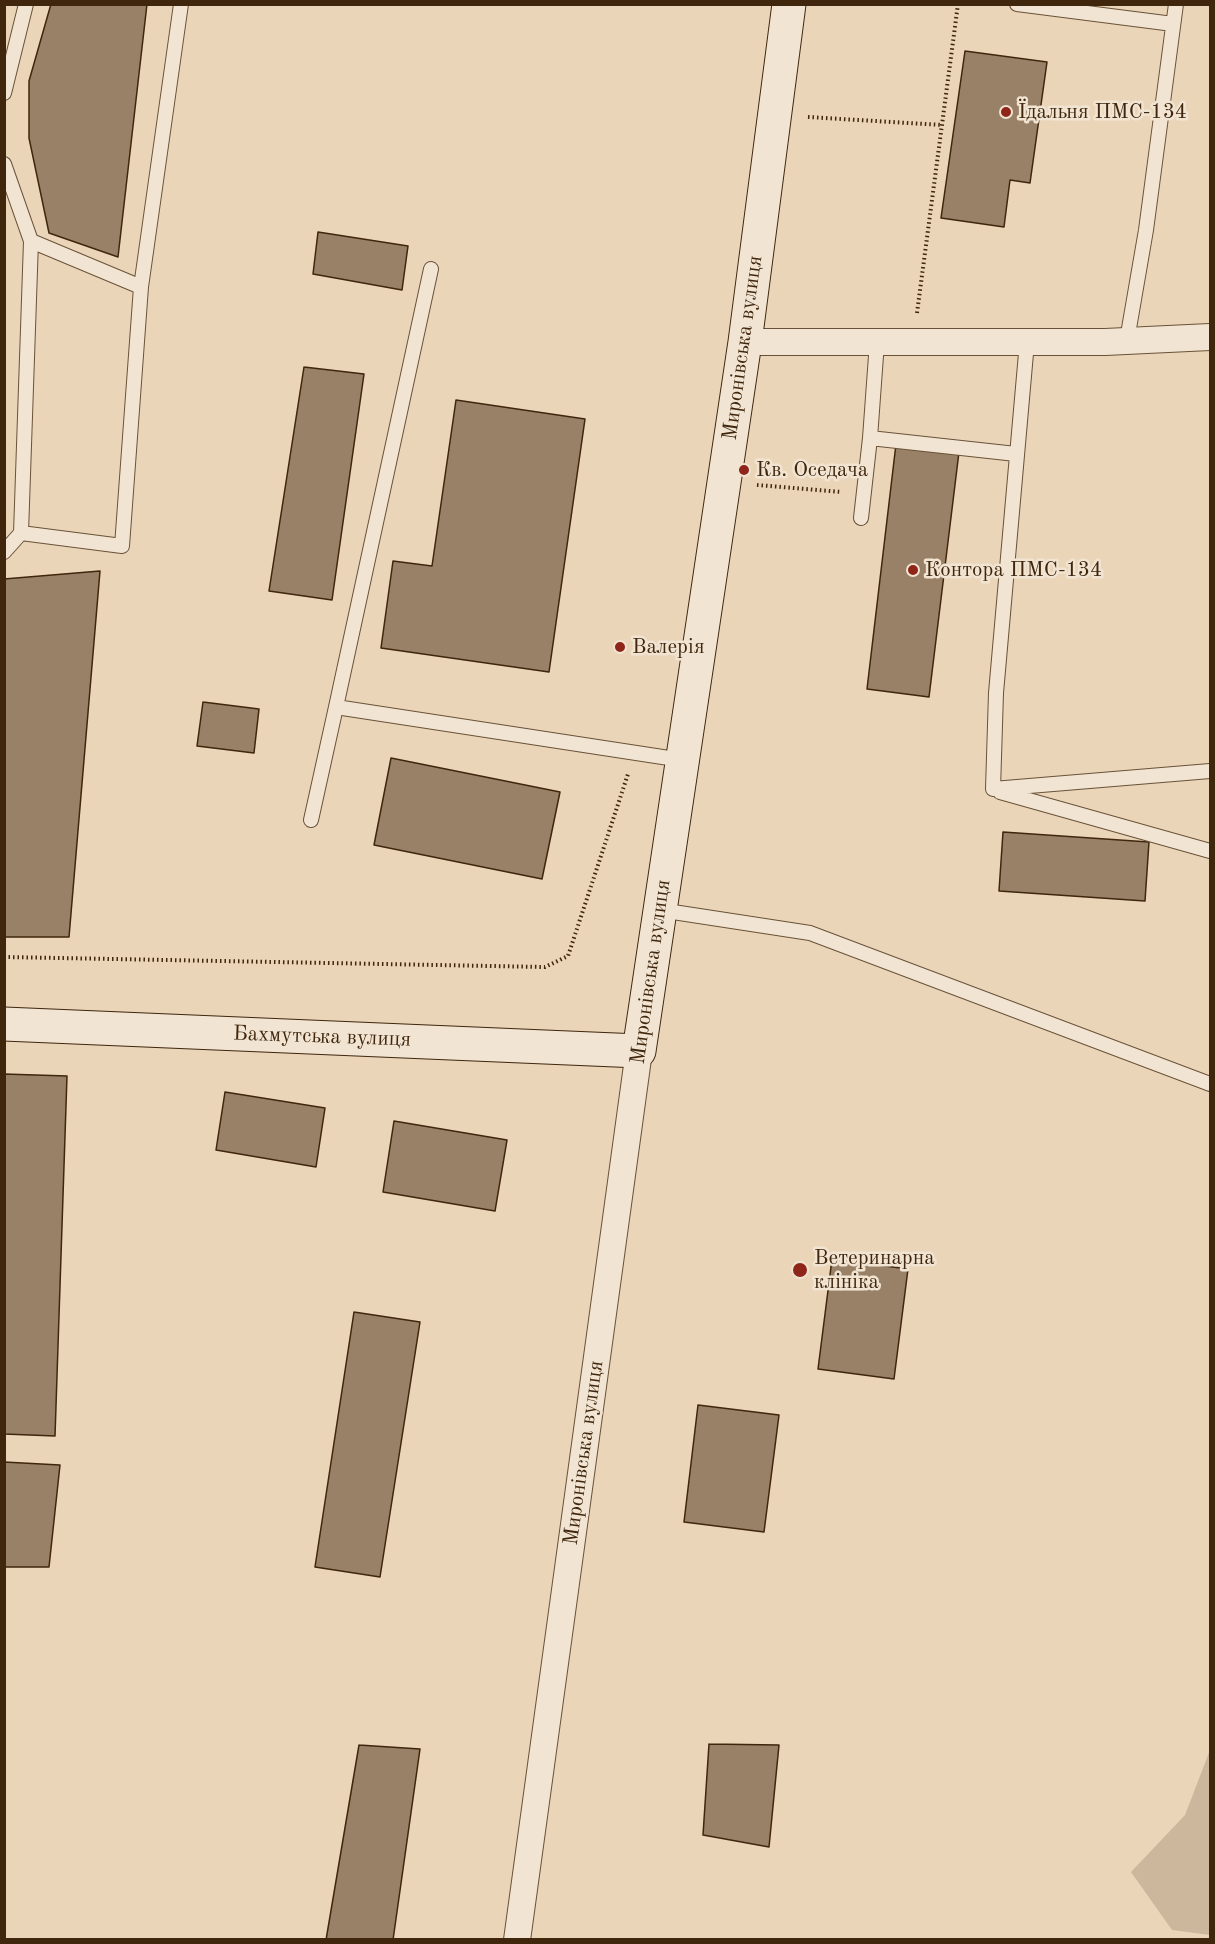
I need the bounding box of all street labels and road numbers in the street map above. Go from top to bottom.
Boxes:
street label: Миронівська вулиця [718,254,768,442]
street label: Миронівська вулиця [626,878,676,1066]
street label: Бахмутська вулиця [232,1021,412,1053]
street label: Миронівська вулиця [559,1359,609,1547]

